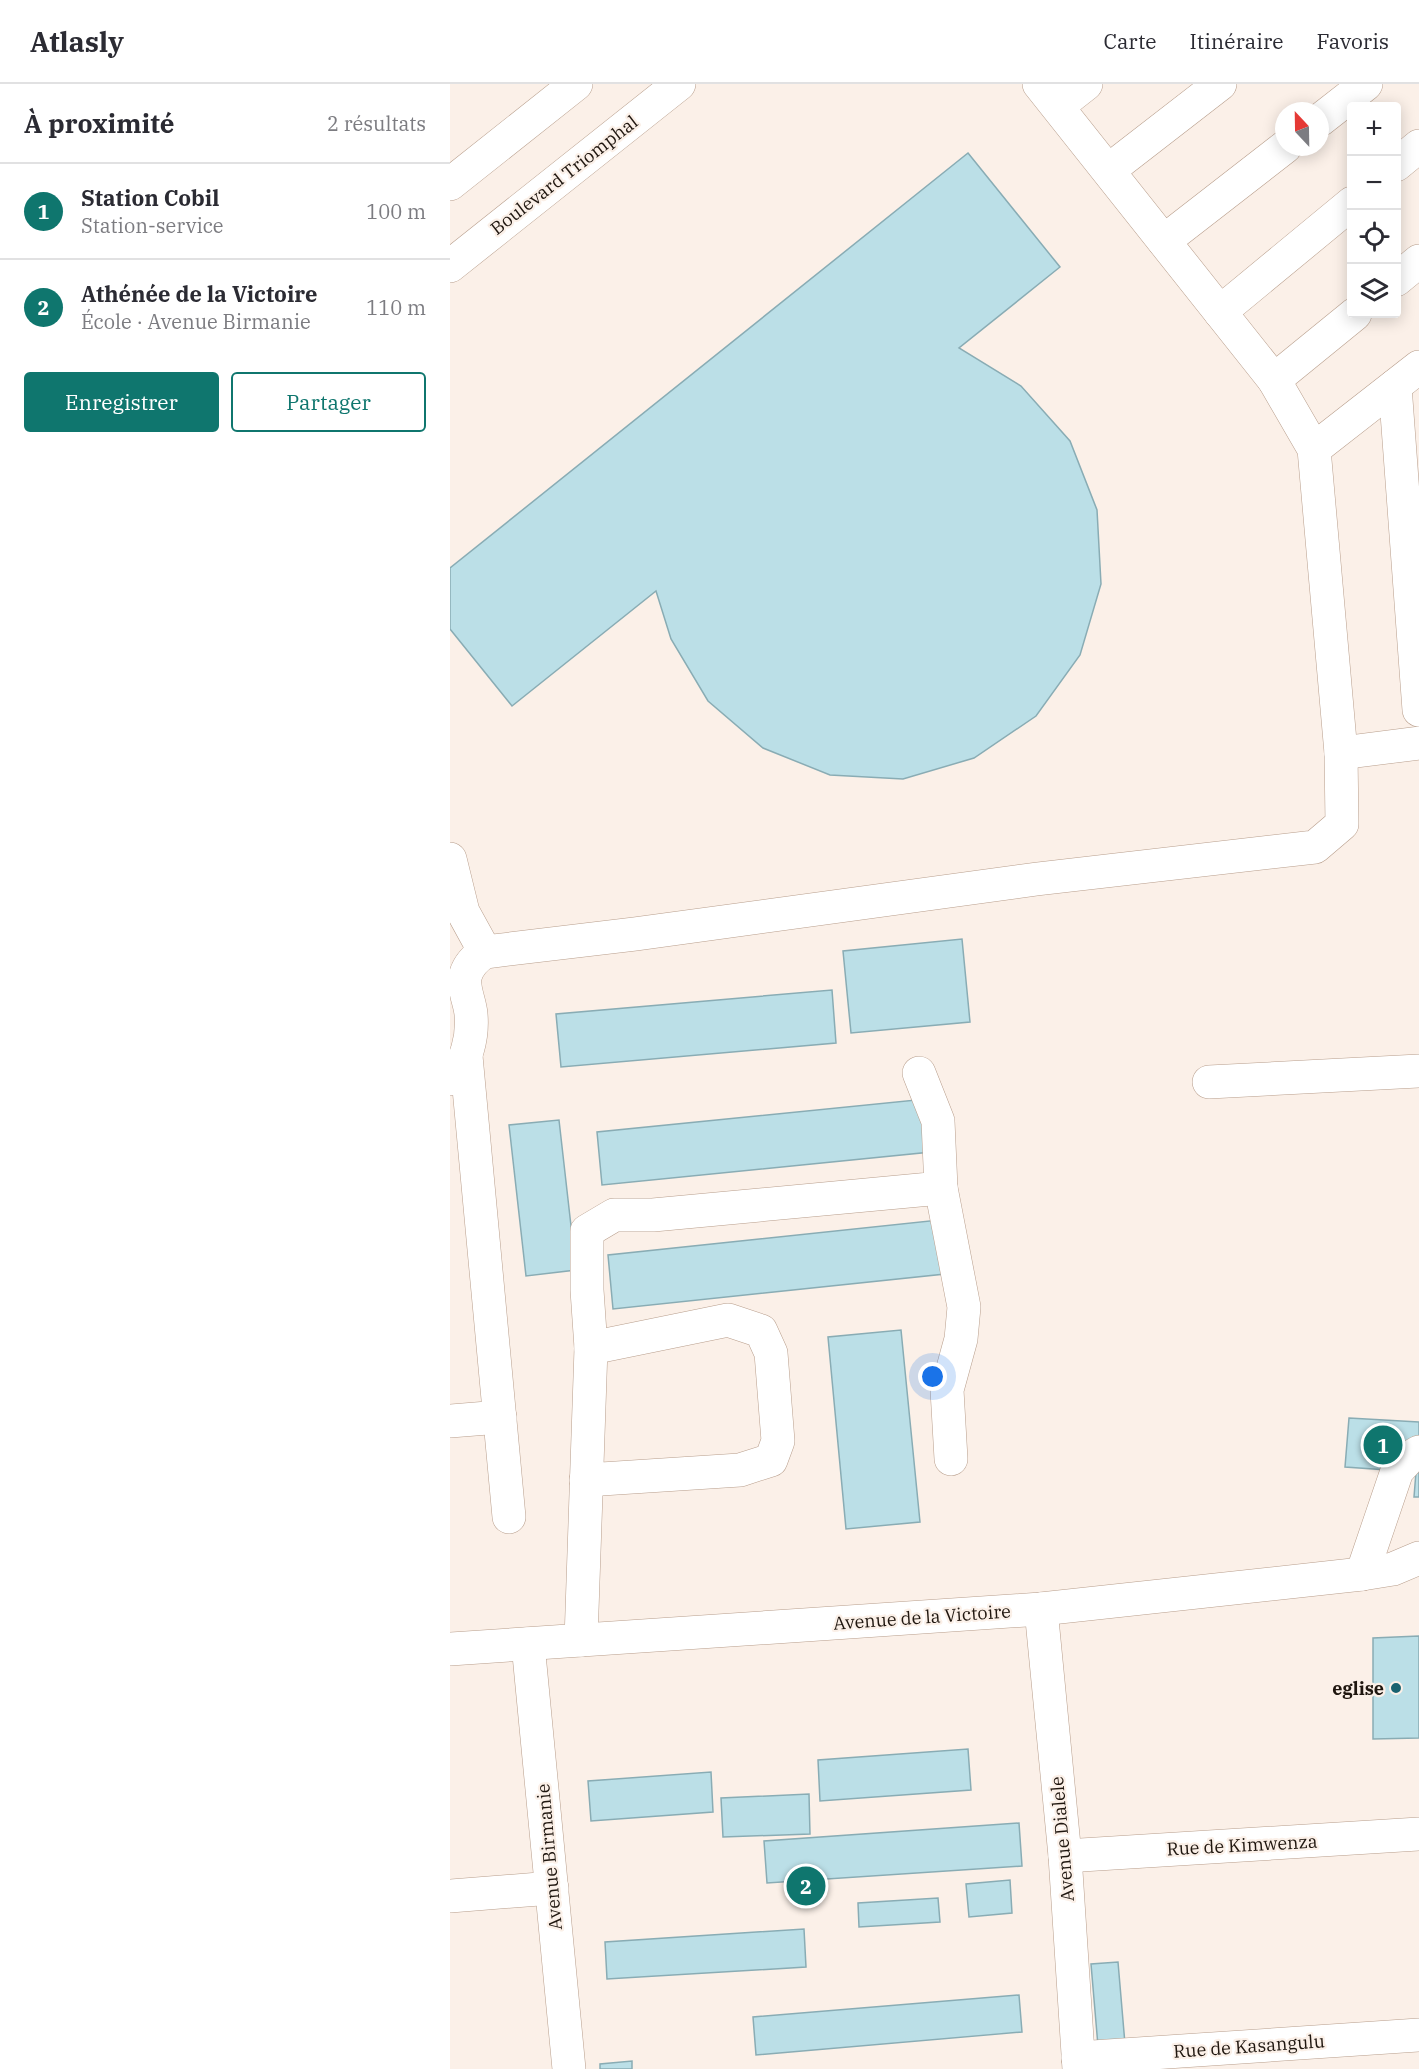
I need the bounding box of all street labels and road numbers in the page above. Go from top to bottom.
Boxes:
street label: Boulevard Triomphal [486,110,642,240]
street label: Avenue de la Victoire [832,1599,1012,1635]
street label: Avenue Dialele [1045,1775,1079,1903]
street label: Avenue Birmanie [531,1783,567,1931]
street label: Rue de Kimwenza [1166,1830,1318,1860]
street label: Rue de Kasangulu [1173,2029,1325,2063]

